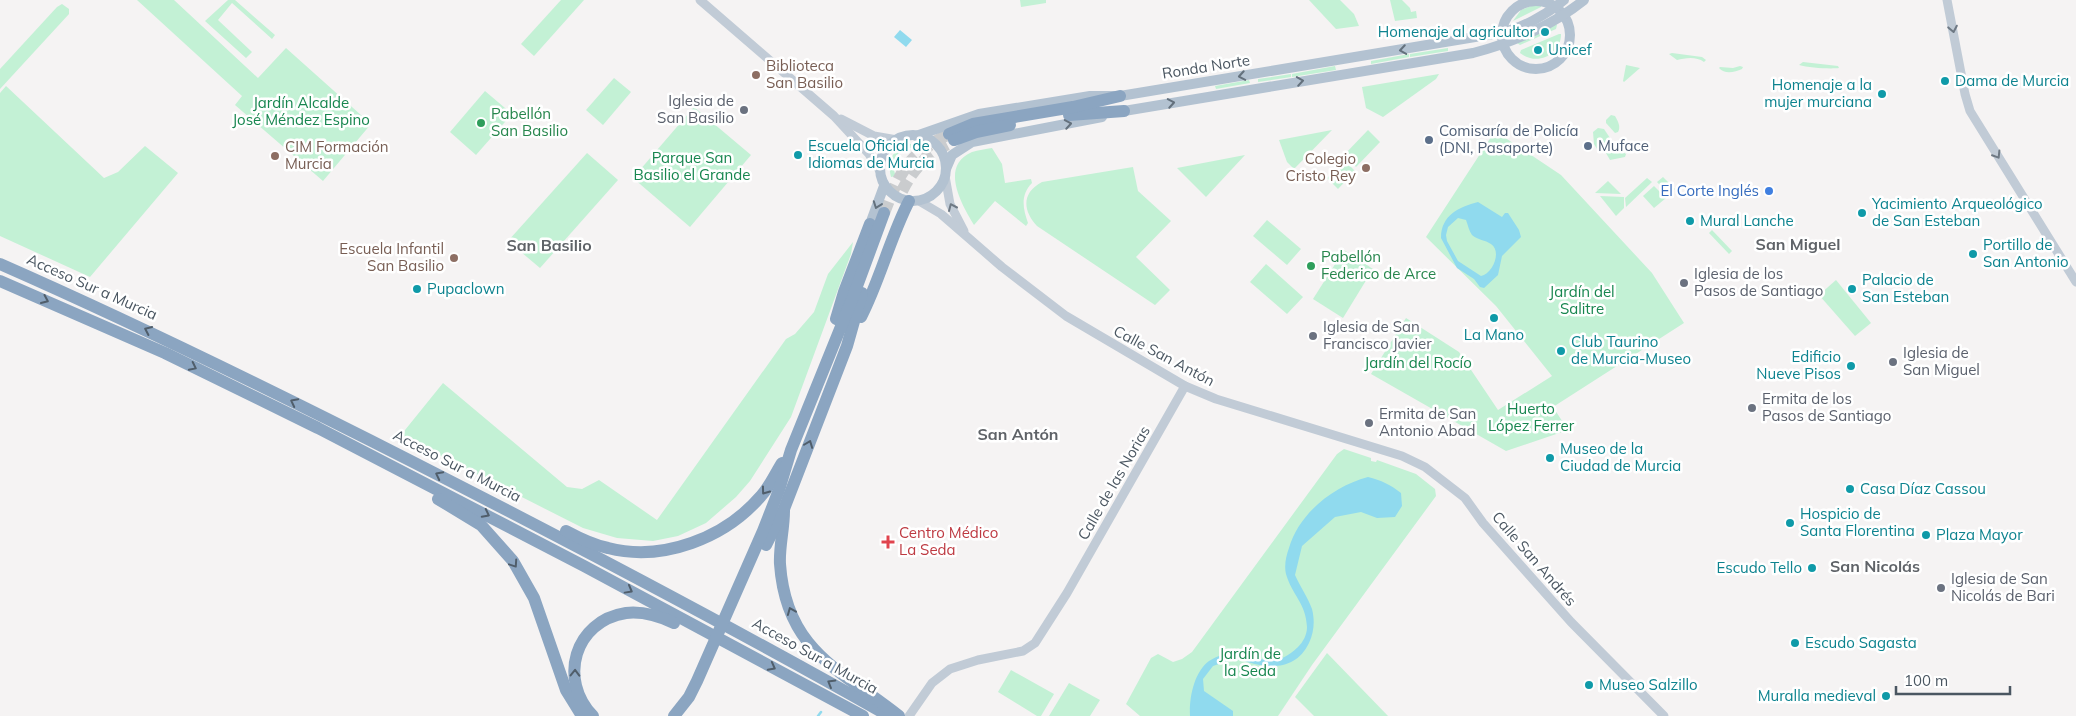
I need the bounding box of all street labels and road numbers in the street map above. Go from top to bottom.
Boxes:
street label: Ronda Norte [1161,50,1251,83]
street label: Acceso Sur a Murcia [24,249,160,324]
street label: Calle San Antón [1110,321,1218,390]
street label: Calle de las Norias [1073,422,1154,543]
street label: Acceso Sur a Murcia [390,425,524,506]
street label: Calle San Andrés [1488,508,1581,610]
street label: Acceso Sur a Murcia [749,613,881,698]

